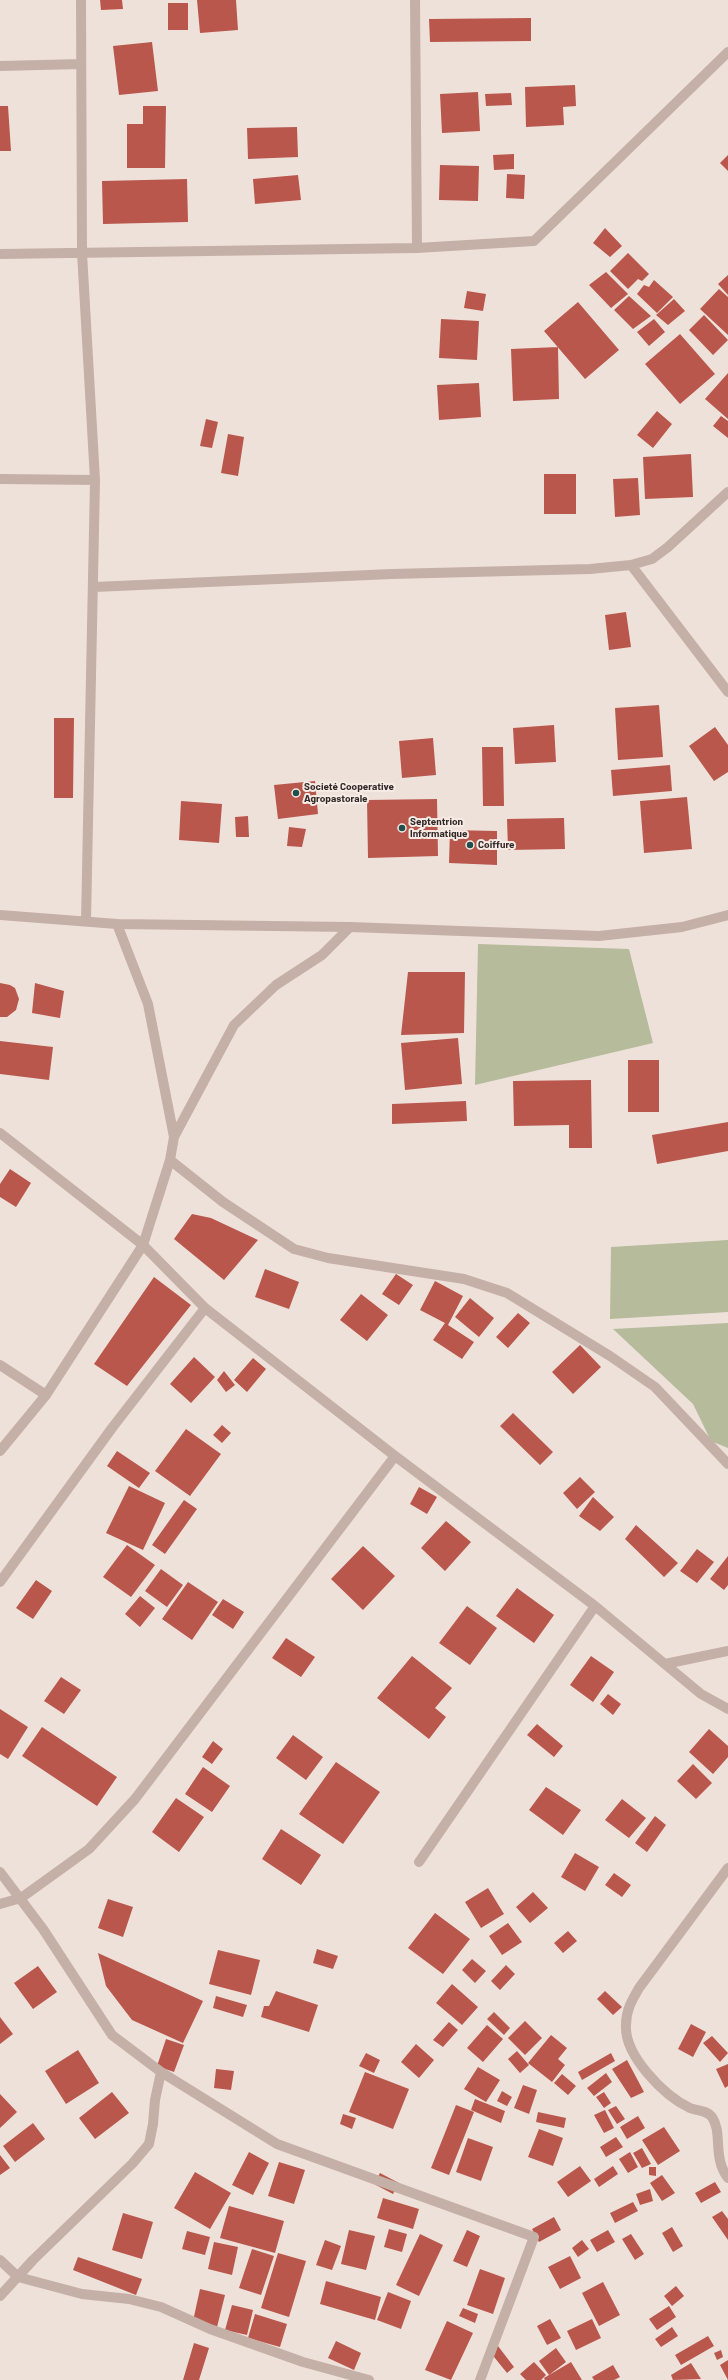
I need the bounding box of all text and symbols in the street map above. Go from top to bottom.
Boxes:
place label: Societé Cooperative Agropastorale [304,781,394,804]
marker: Societé Cooperative Agropastorale [291,788,301,798]
place label: Septentrion Informatique [410,816,468,840]
marker: Septentrion Informatique [397,823,407,833]
place label: Coiffure [478,839,515,851]
marker: Coiffure [465,840,475,850]

